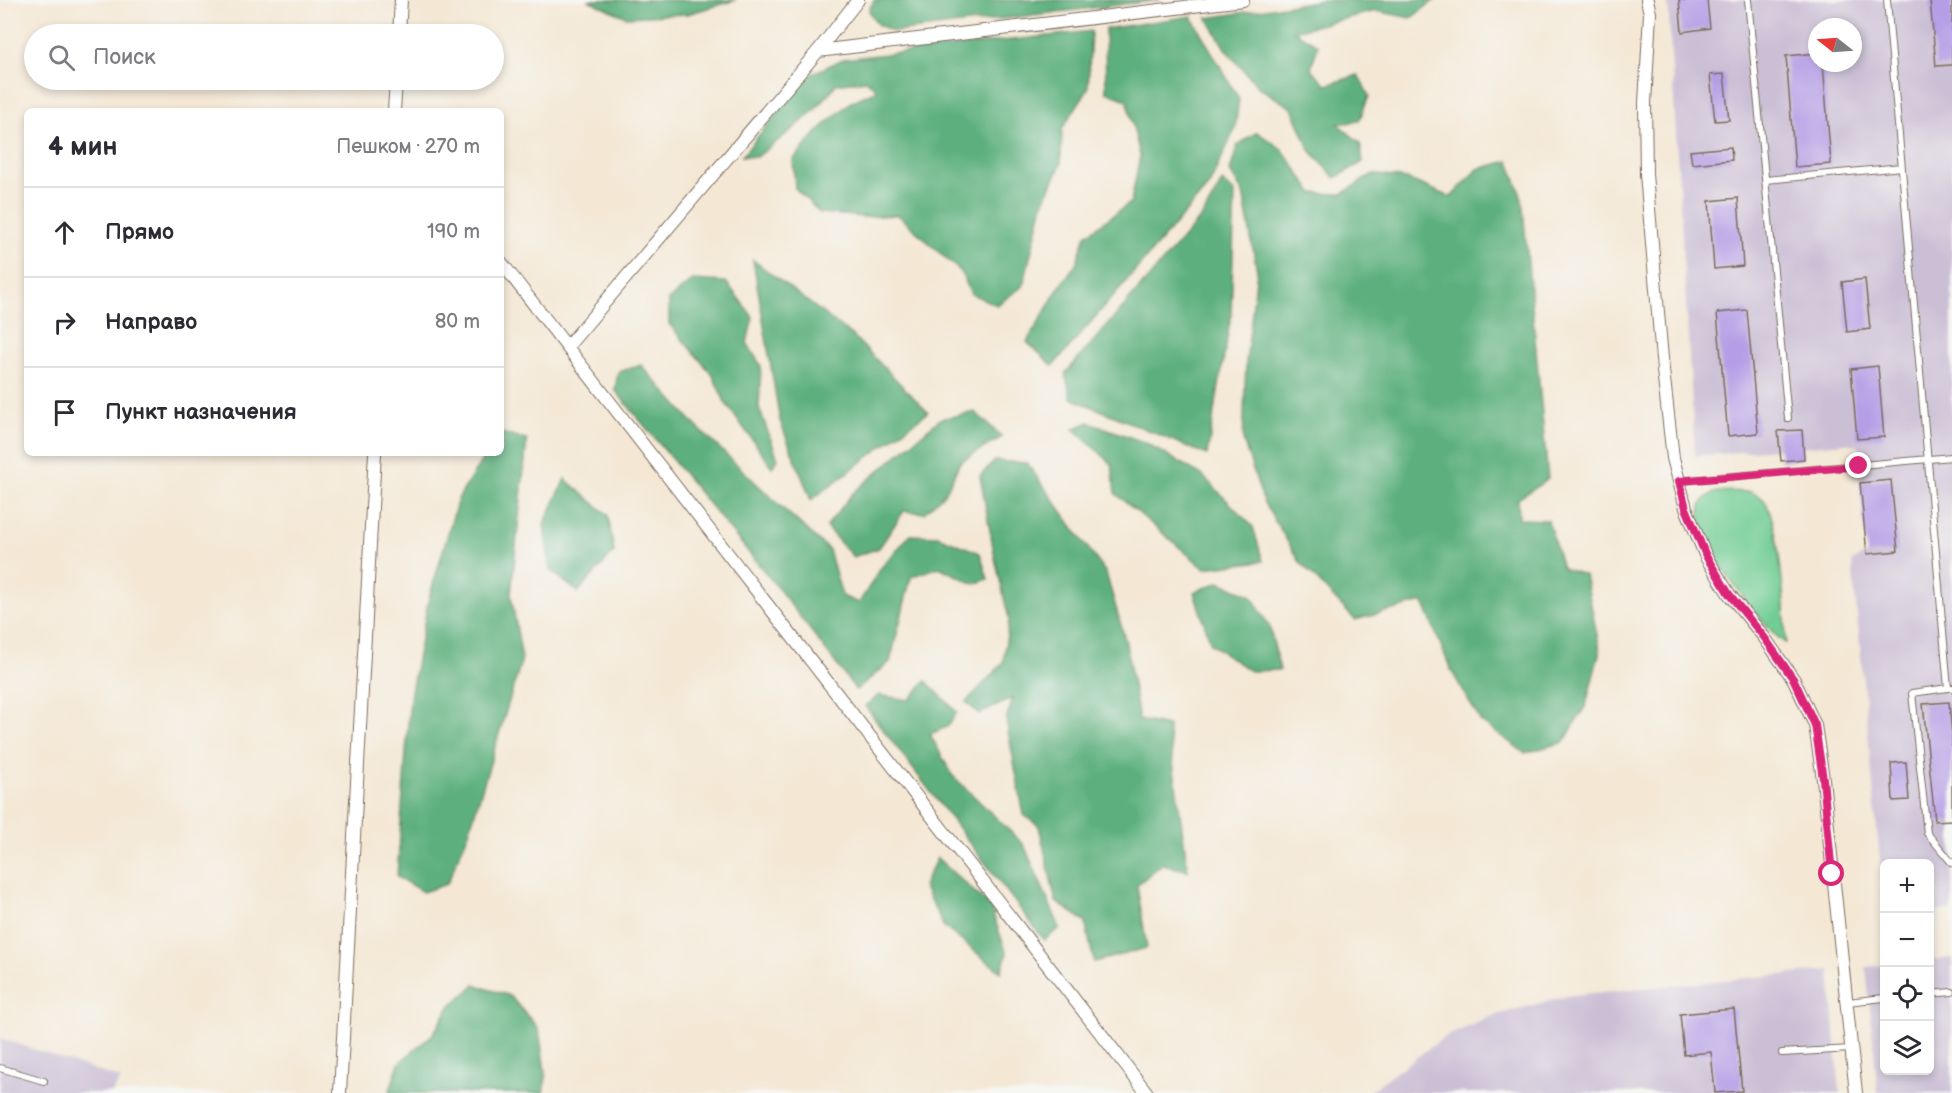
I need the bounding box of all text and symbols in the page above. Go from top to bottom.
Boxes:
north arrow [1808,18,1862,72]
search box [24,24,504,90]
icon: search [45,41,78,74]
text: Поиск [93,44,156,71]
text: 4 мин [48,132,117,163]
text: Пешком · 270 m [336,135,480,159]
icon: ahead [48,216,81,249]
text: Прямо [105,219,174,246]
text: 190 m [427,220,480,244]
icon: right [48,306,81,339]
text: Направо [105,309,197,336]
text: 80 m [435,310,480,334]
icon: arrive [48,396,81,429]
text: Пункт назначения [105,399,297,426]
route end [1845,452,1871,478]
map controls [1880,859,1934,1075]
button: + [1880,859,1934,913]
route start [1818,860,1844,886]
button: − [1880,913,1934,967]
button: locate [1880,967,1934,1021]
button: layers [1880,1021,1934,1075]

